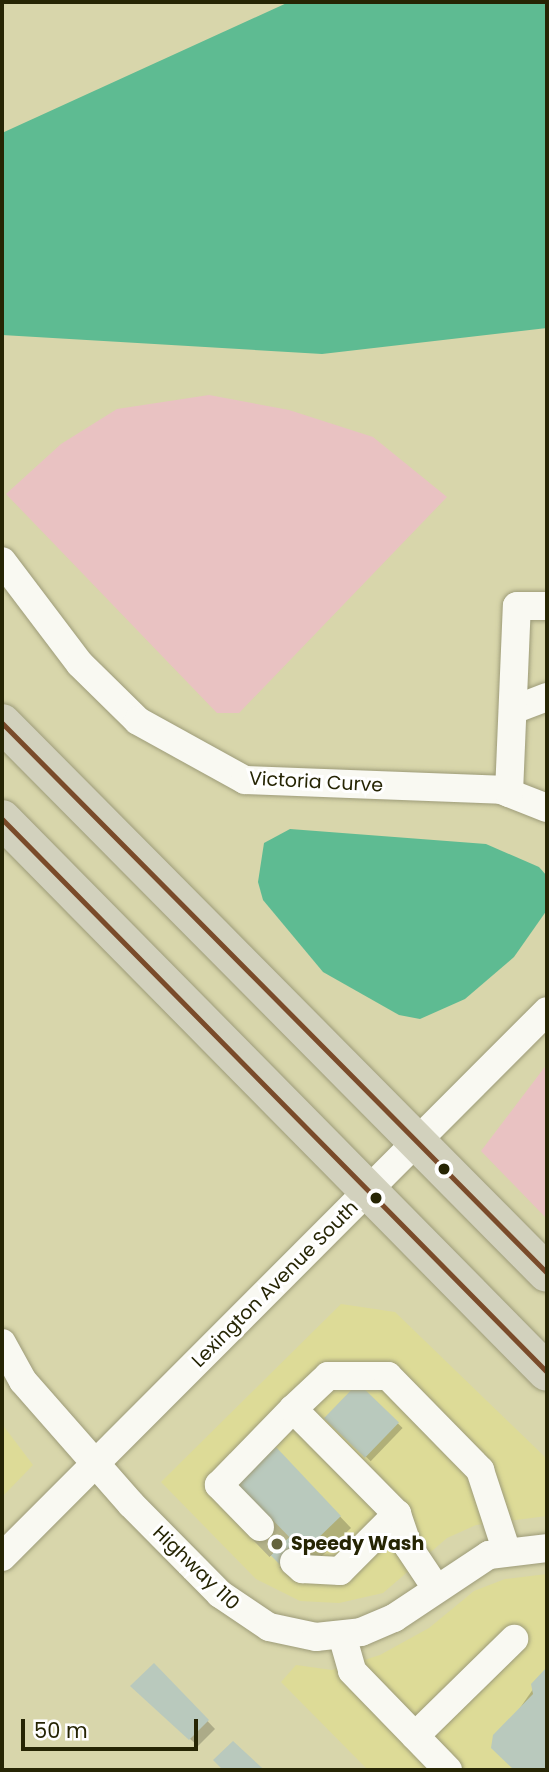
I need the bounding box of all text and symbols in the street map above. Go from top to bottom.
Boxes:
street label: Victoria Curve [248,767,384,797]
unlabelled marker [437,1162,451,1176]
unlabelled marker [369,1191,383,1205]
street label: Lexington Avenue South [187,1196,363,1372]
street label: Highway 110 [148,1521,244,1615]
place label: Speedy Wash [291,1533,424,1555]
marker: Speedy Wash [269,1536,285,1552]
scale bar [24,1706,201,1750]
text: 50 m [34,1716,88,1745]

